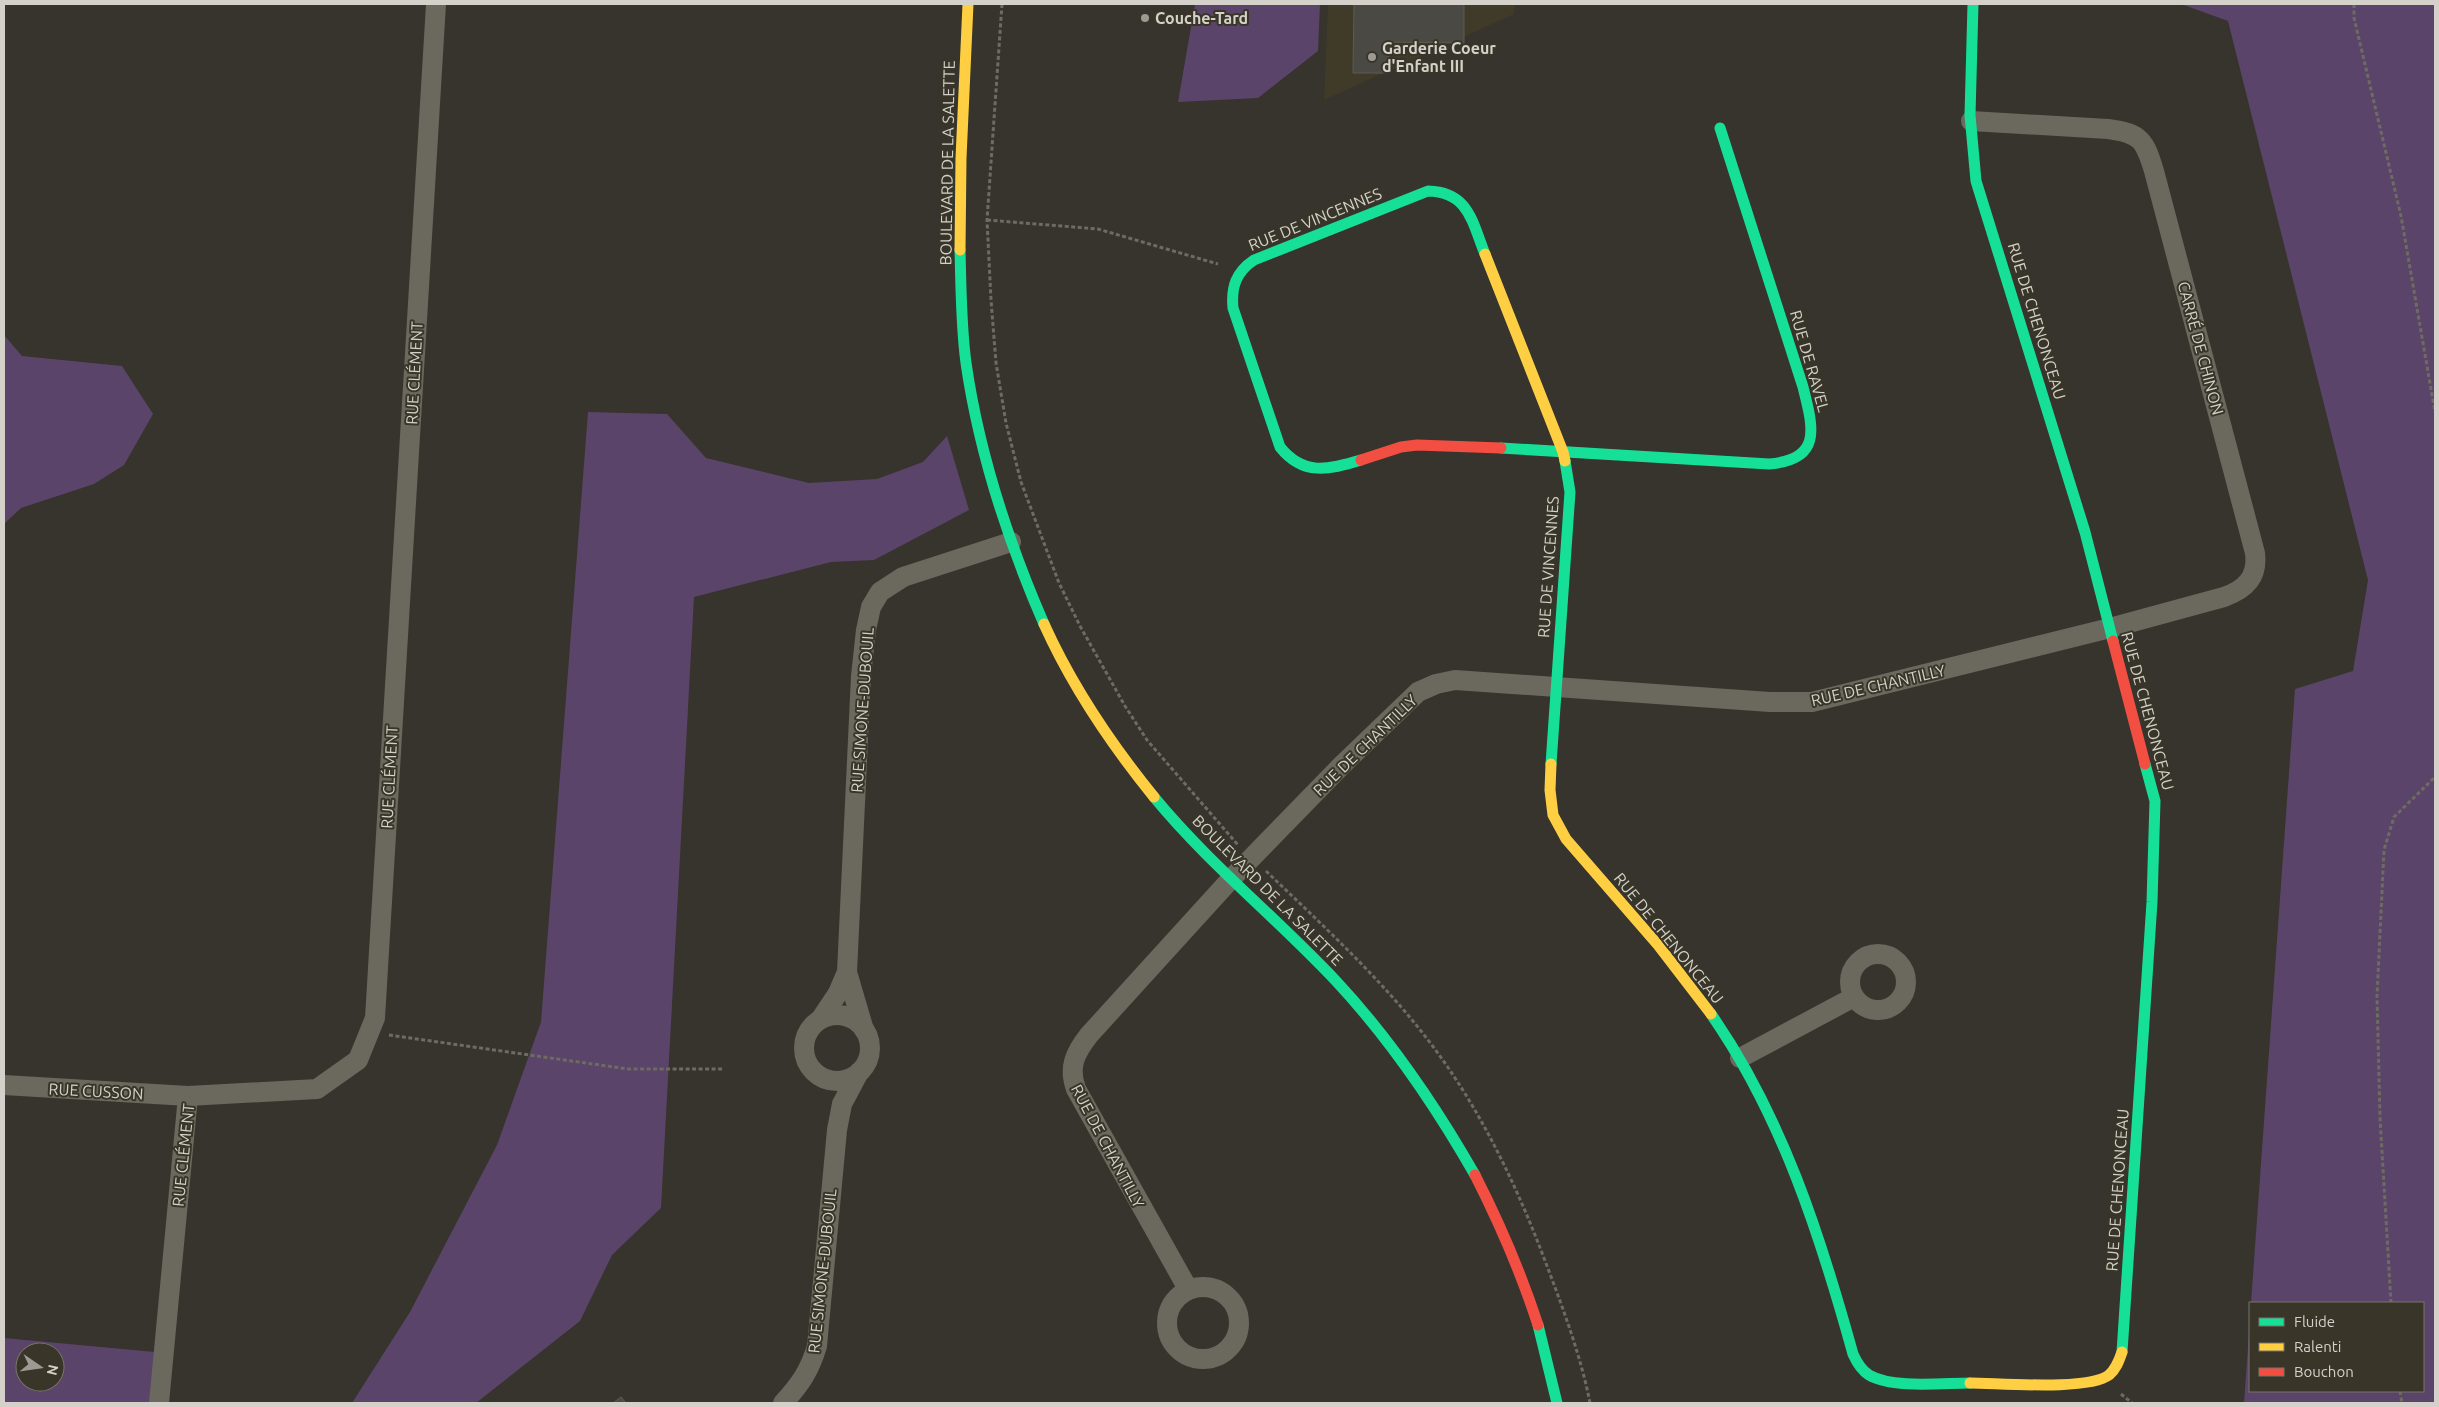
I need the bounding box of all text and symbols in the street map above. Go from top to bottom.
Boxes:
place label: Couche-Tard [1155,9,1248,27]
marker: Couche-Tard [1139,12,1151,24]
place label: Garderie Coeur d'Enfant III [1382,39,1496,75]
marker: Garderie Coeur d'Enfant III [1366,51,1378,63]
street label: BOULEVARD DE LA SALETTE [936,60,958,266]
street label: RUE DE VINCENNES [1246,184,1384,254]
street label: RUE DE CHENONCEAU [2005,240,2069,402]
street label: CARRÉ DE CHINON [2175,279,2229,417]
street label: RUE DE RAVEL [1787,308,1833,414]
street label: RUE CLÉMENT [400,321,426,425]
street label: RUE DE VINCENNES [1534,495,1562,639]
street label: RUE SIMONE-DUBOUIL [847,627,877,793]
street label: RUE DE CHENONCEAU [2118,630,2178,792]
street label: RUE DE CHANTILLY [1809,661,1948,709]
street label: RUE DE CHANTILLY [1309,690,1421,799]
street label: RUE CLÉMENT [375,725,401,829]
street label: BOULEVARD DE LA SALETTE [1189,811,1347,969]
street label: RUE DE CHENONCEAU [1611,869,1727,1007]
street label: RUE CUSSON [48,1080,144,1102]
street label: RUE DE CHANTILLY [1068,1081,1148,1211]
street label: RUE CLÉMENT [167,1102,197,1207]
street label: RUE DE CHENONCEAU [2102,1108,2132,1272]
street label: RUE SIMONE-DUBOUIL [804,1188,840,1354]
legend [2249,1302,2424,1392]
text: Fluide [2294,1313,2335,1330]
text: Ralenti [2294,1338,2341,1355]
north arrow [15,1342,65,1392]
text: N [44,1363,62,1377]
text: Bouchon [2294,1363,2354,1380]

